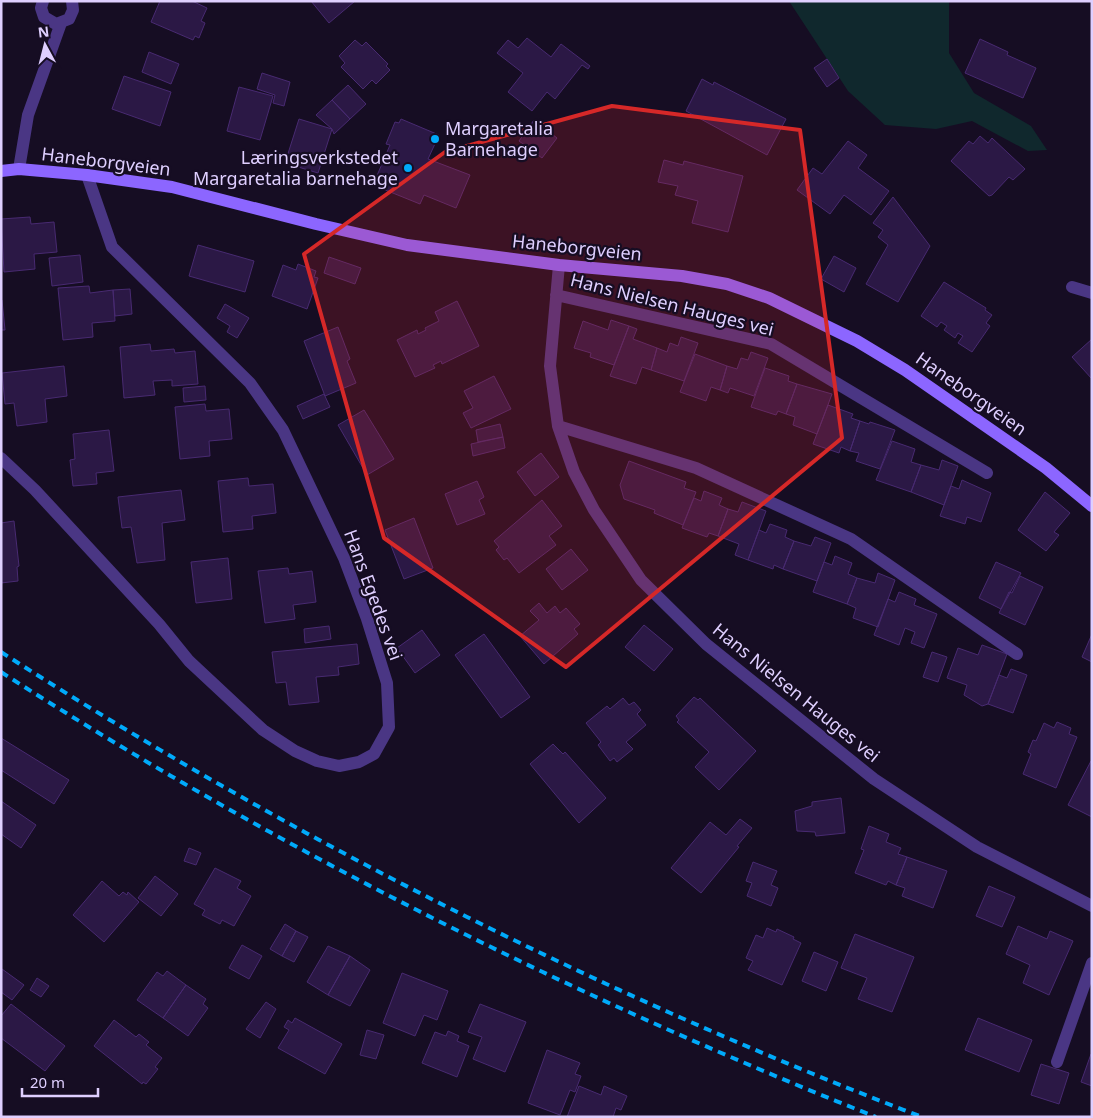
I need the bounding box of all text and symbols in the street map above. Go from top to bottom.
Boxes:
north arrow [20,20,70,70]
text: N [37,21,50,42]
place label: Margaretalia Barnehage [445,116,553,161]
marker: Margaretalia Barnehage [429,133,441,145]
street label: Haneborgveien [40,141,172,181]
place label: Læringsverkstedet Margaretalia barnehage [193,145,398,190]
marker: Læringsverkstedet Margaretalia barnehage [402,162,414,174]
street label: Haneborgveien [511,228,643,266]
street label: Hans Nielsen Hauges vei [568,267,776,341]
street label: Haneborgveien [911,346,1032,440]
street label: Hans Egedes vei [339,526,409,663]
street label: Hans Nielsen Hauges vei [708,617,885,767]
scale bar [22,1066,99,1098]
text: 20 m [30,1072,65,1092]

